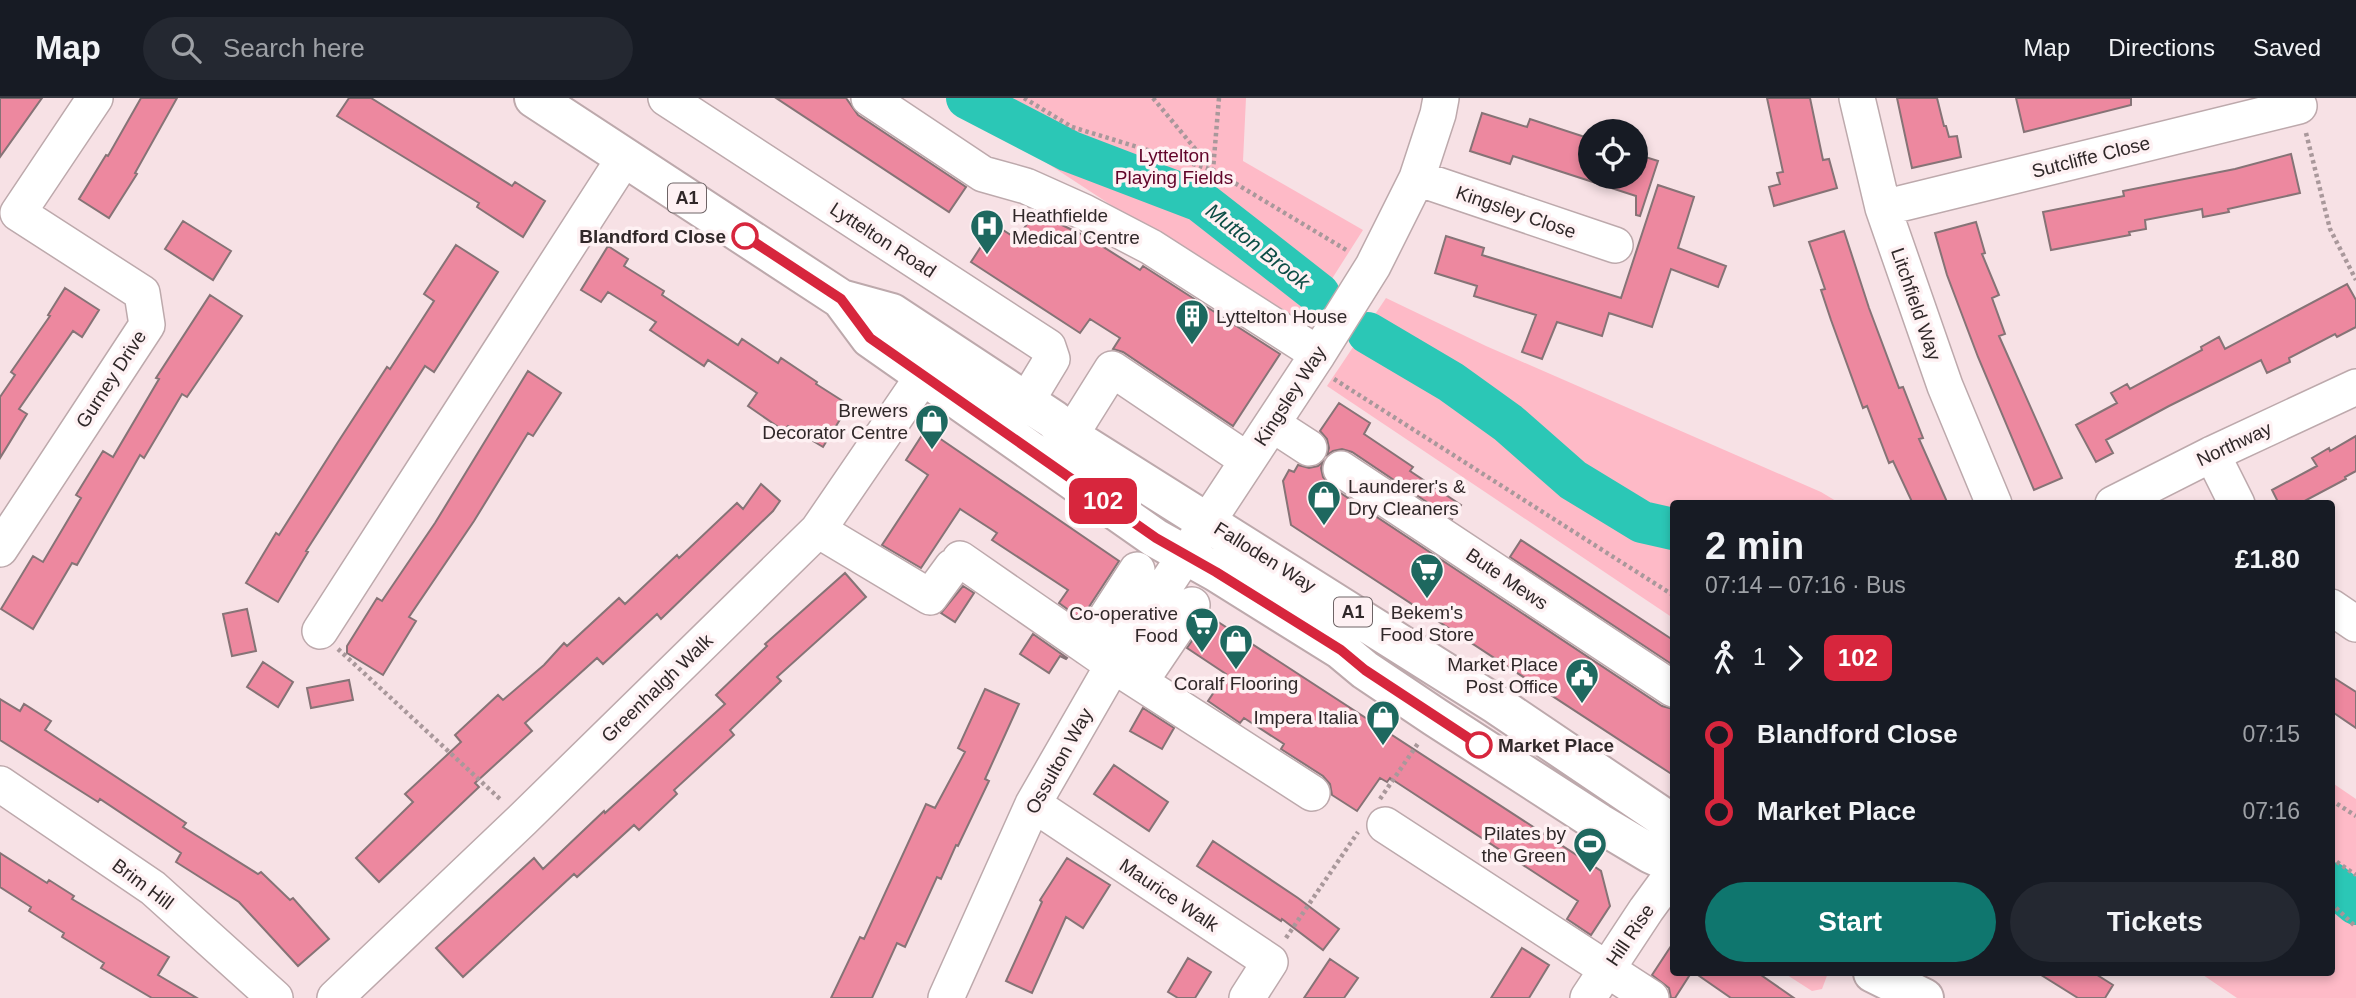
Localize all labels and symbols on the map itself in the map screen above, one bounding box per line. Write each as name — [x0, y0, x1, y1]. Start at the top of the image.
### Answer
street label: Sutcliffe Close — [2030, 132, 2152, 182]
park label: Lyttelton Playing Fields — [1115, 145, 1233, 188]
street label: Kingsley Close — [1453, 182, 1579, 242]
road number: A1 — [668, 184, 706, 212]
street label: Lyttelton Road — [826, 198, 940, 282]
water label: Mutton Brook — [1202, 198, 1315, 294]
place label: Heathfielde Medical Centre — [1012, 205, 1140, 248]
hospital icon: Heathfielde Medical Centre — [968, 207, 1006, 256]
marker: Blandford Close — [732, 223, 758, 249]
place label: Blandford Close — [579, 226, 726, 247]
street label: Litchfield Way — [1887, 245, 1945, 363]
building icon: Lyttelton House — [1173, 297, 1211, 346]
place label: Lyttelton House — [1216, 306, 1347, 327]
street label: Gurney Drive — [72, 326, 150, 432]
street label: Kingsley Way — [1250, 342, 1330, 450]
place label: Brewers Decorator Centre — [762, 400, 908, 443]
shop icon: Brewers Decorator Centre — [913, 402, 951, 451]
street label: Northway — [2193, 417, 2275, 470]
place label: Launderer's & Dry Cleaners — [1348, 476, 1466, 519]
line badge: 102 — [1063, 478, 1143, 524]
shop icon: Launderer's & Dry Cleaners — [1305, 478, 1343, 527]
street label: Falloden Way — [1210, 518, 1320, 597]
street label: Bute Mews — [1462, 544, 1552, 614]
supermarket icon: Bekem's Food Store — [1408, 551, 1446, 600]
road number: A1 — [1334, 598, 1372, 626]
place label: Bekem's Food Store — [1380, 602, 1474, 645]
place label: Co-operative Food — [1069, 603, 1178, 646]
supermarket icon: Co-operative Food — [1183, 605, 1221, 654]
shop icon: Coralf Flooring — [1217, 622, 1255, 671]
street label: Greenhalgh Walk — [597, 629, 717, 746]
place label: Market Place Post Office — [1447, 654, 1558, 697]
public building icon: Market Place Post Office — [1563, 656, 1601, 705]
place label: Coralf Flooring — [1174, 673, 1298, 694]
shop icon: Impera Italia — [1364, 698, 1402, 747]
street label: Ossulton Way — [1021, 704, 1097, 818]
place label: Impera Italia — [1253, 707, 1358, 728]
marker: Market Place — [1466, 732, 1492, 758]
place label: Market Place — [1498, 735, 1614, 756]
place label: Pilates by the Green — [1482, 823, 1566, 866]
sports icon: Pilates by the Green — [1571, 825, 1609, 874]
street label: Brim Hill — [108, 854, 178, 914]
street label: Maurice Walk — [1116, 854, 1223, 936]
street label: Hill Rise — [1602, 900, 1658, 970]

